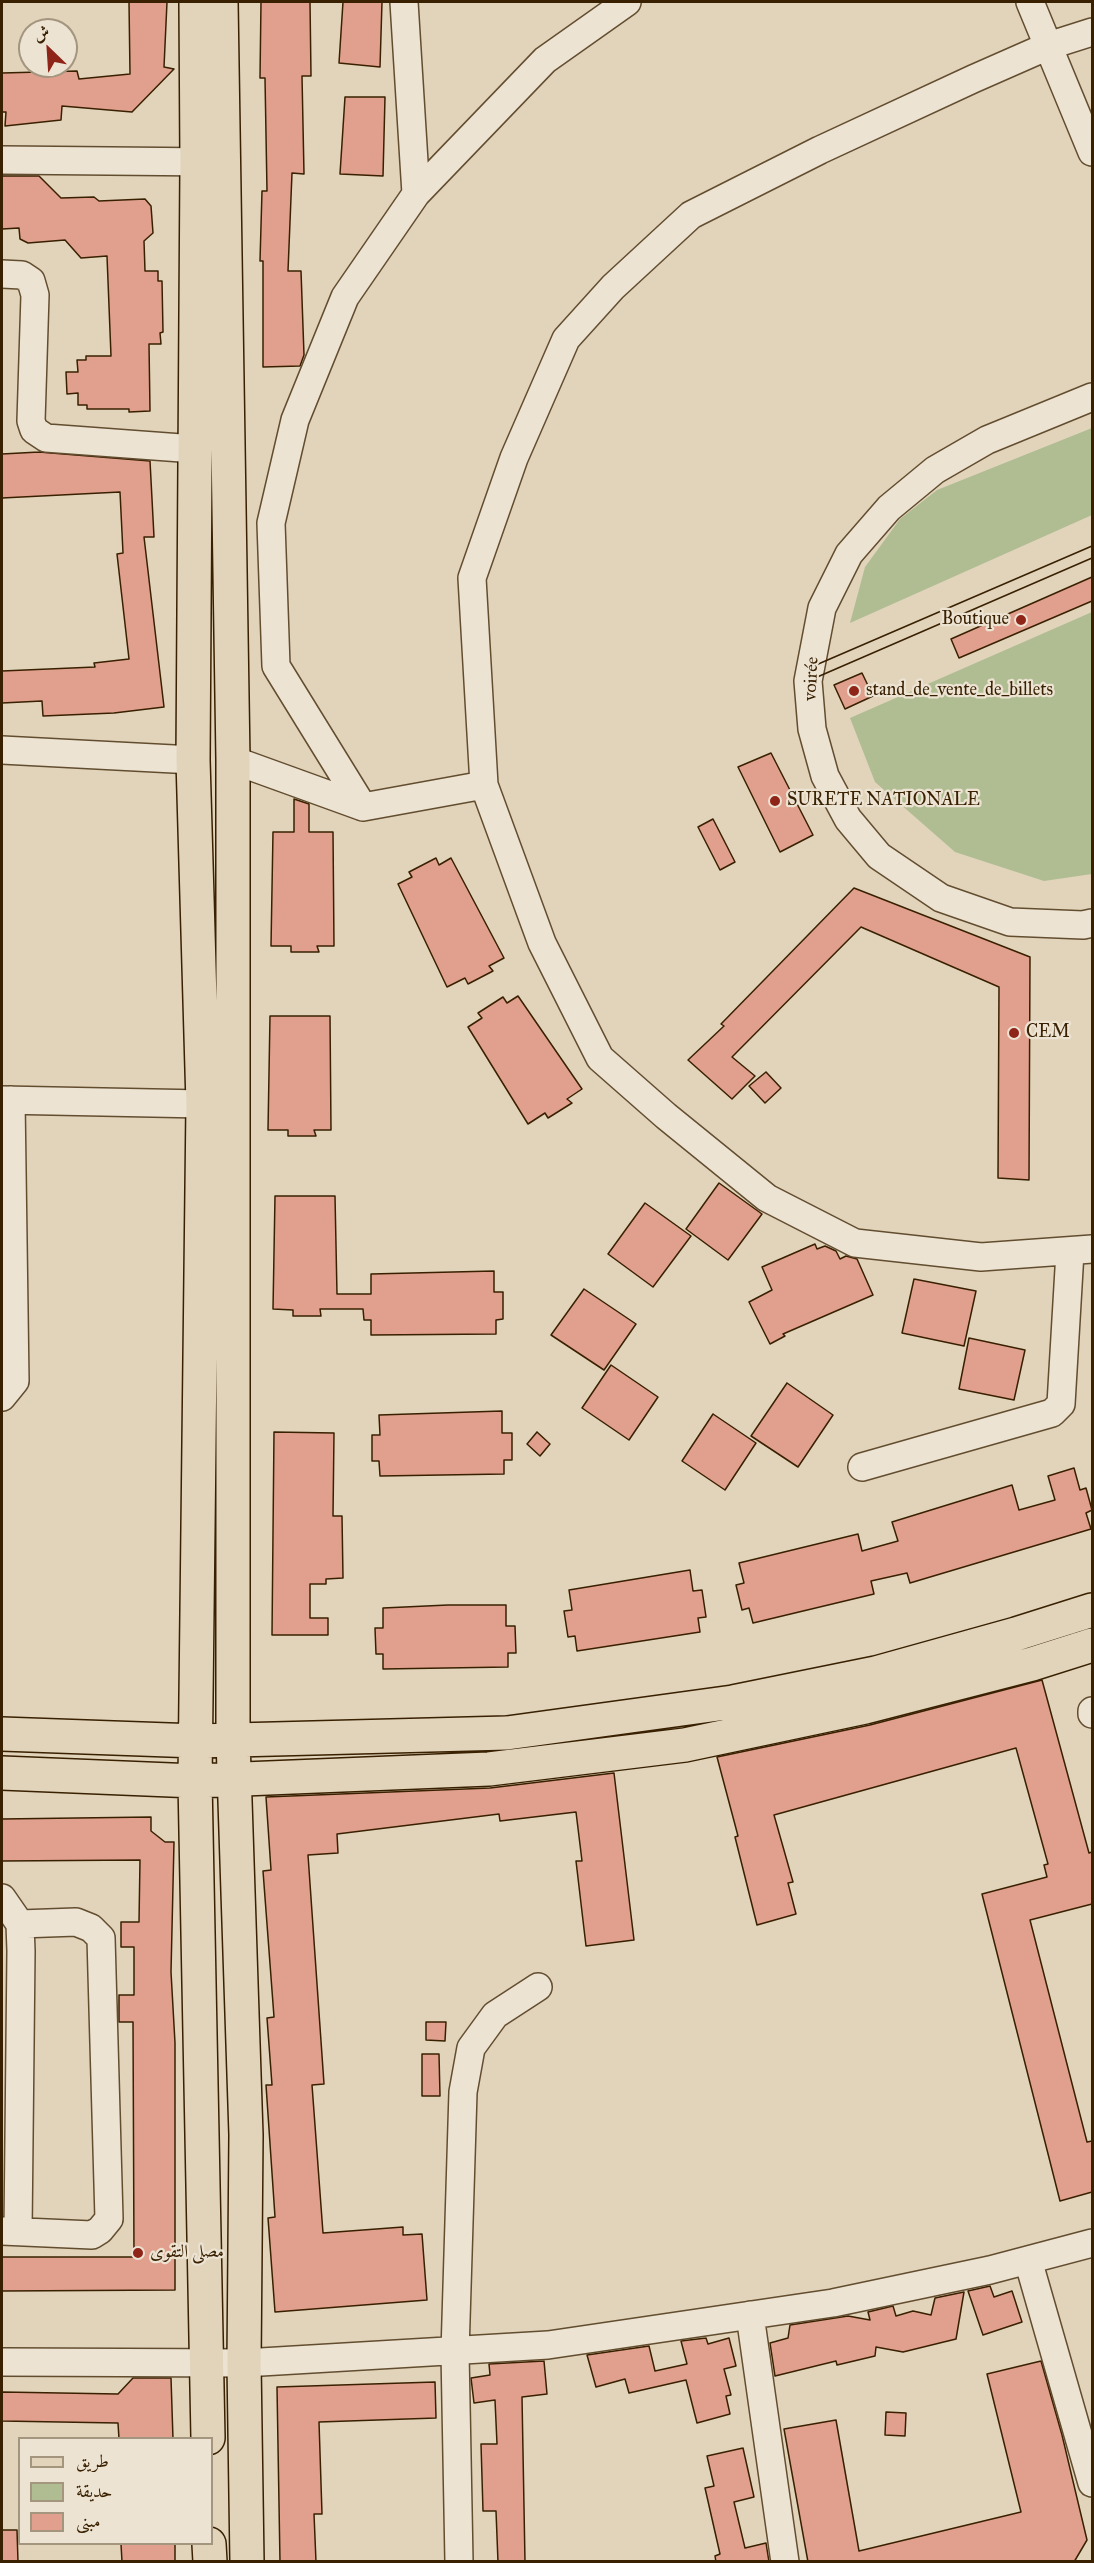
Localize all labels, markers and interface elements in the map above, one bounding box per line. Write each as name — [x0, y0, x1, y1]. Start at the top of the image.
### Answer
north arrow — [18, 18, 78, 78]
text: ش — [30, 21, 52, 45]
place label: Boutique — [941, 609, 1009, 631]
marker: Boutique — [1014, 613, 1028, 627]
street label: voirée — [800, 656, 824, 702]
place label: stand_de_vente_de_billets — [866, 680, 1053, 702]
marker: stand_de_vente_de_billets — [847, 684, 861, 698]
place label: SURETE NATIONALE — [787, 790, 980, 812]
marker: SURETE NATIONALE — [768, 794, 782, 808]
place label: CEM — [1026, 1022, 1070, 1044]
marker: CEM — [1007, 1026, 1021, 1040]
place label: مصلى التقوى — [150, 2242, 224, 2264]
marker: مصلى التقوى — [131, 2246, 145, 2260]
legend — [18, 2437, 213, 2545]
text: طريق — [76, 2450, 109, 2472]
text: حديقة — [76, 2480, 112, 2502]
text: مبنى — [76, 2510, 101, 2532]

